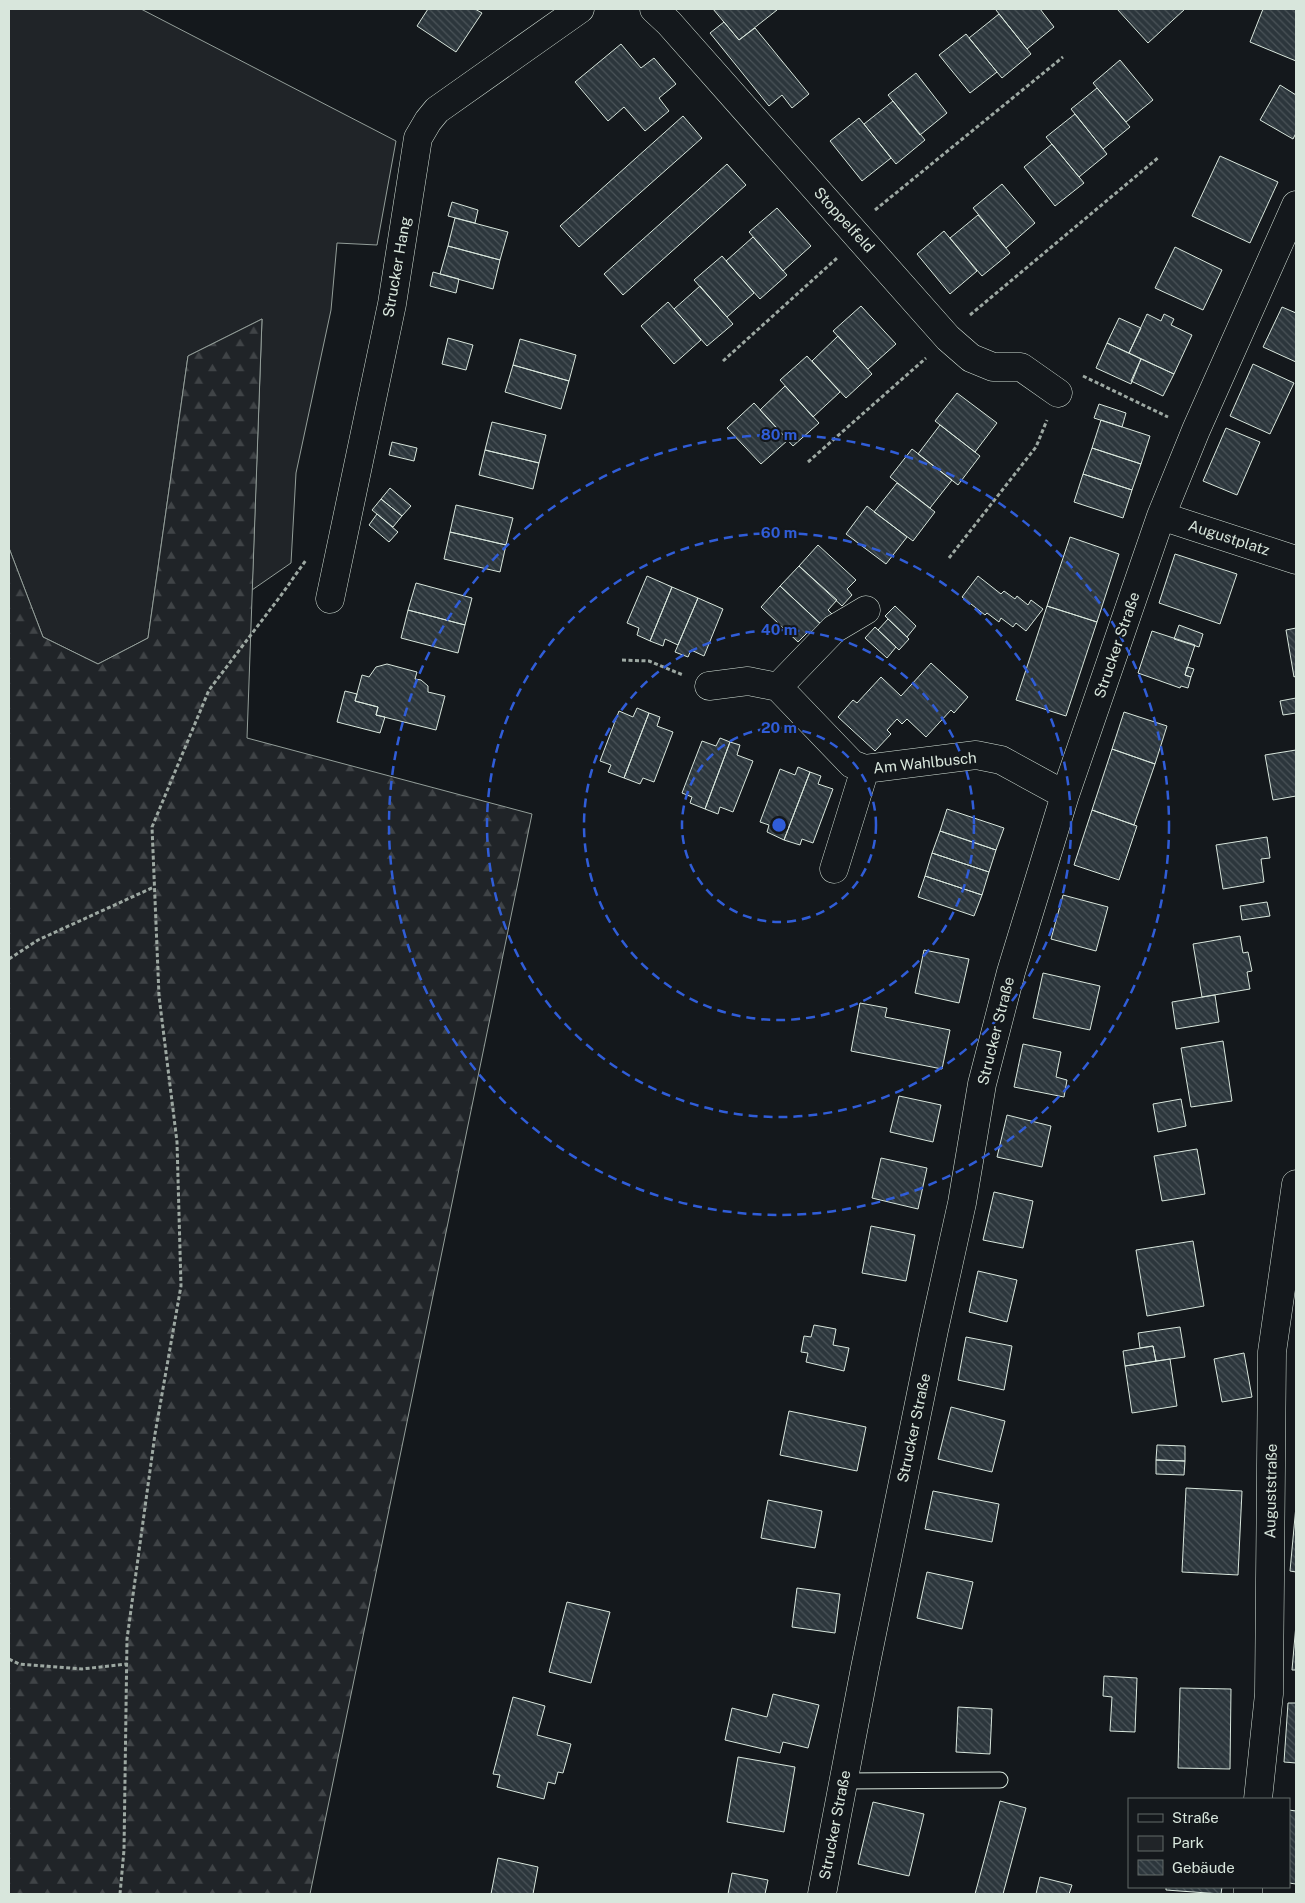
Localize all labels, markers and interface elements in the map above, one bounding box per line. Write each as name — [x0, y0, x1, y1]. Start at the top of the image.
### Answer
street label: Stoppelfeld — [811, 184, 878, 256]
street label: Strucker Hang — [379, 215, 414, 319]
text: 80 m — [761, 426, 797, 443]
street label: Augustplatz — [1186, 516, 1272, 559]
text: 60 m — [761, 524, 797, 541]
street label: Strucker Straße — [1090, 590, 1143, 700]
text: 40 m — [761, 621, 797, 638]
text: 20 m — [761, 719, 797, 736]
street label: Am Wahlbusch — [872, 749, 978, 776]
centre of rings — [770, 816, 788, 834]
street label: Strucker Straße — [974, 975, 1017, 1087]
street label: Strucker Straße — [894, 1372, 933, 1484]
street label: Auguststraße — [1261, 1443, 1280, 1539]
street label: Strucker Straße — [816, 1769, 853, 1881]
legend — [1128, 1798, 1290, 1888]
text: Straße — [1172, 1809, 1219, 1826]
text: Park — [1172, 1834, 1204, 1851]
text: Gebäude — [1172, 1859, 1235, 1876]

